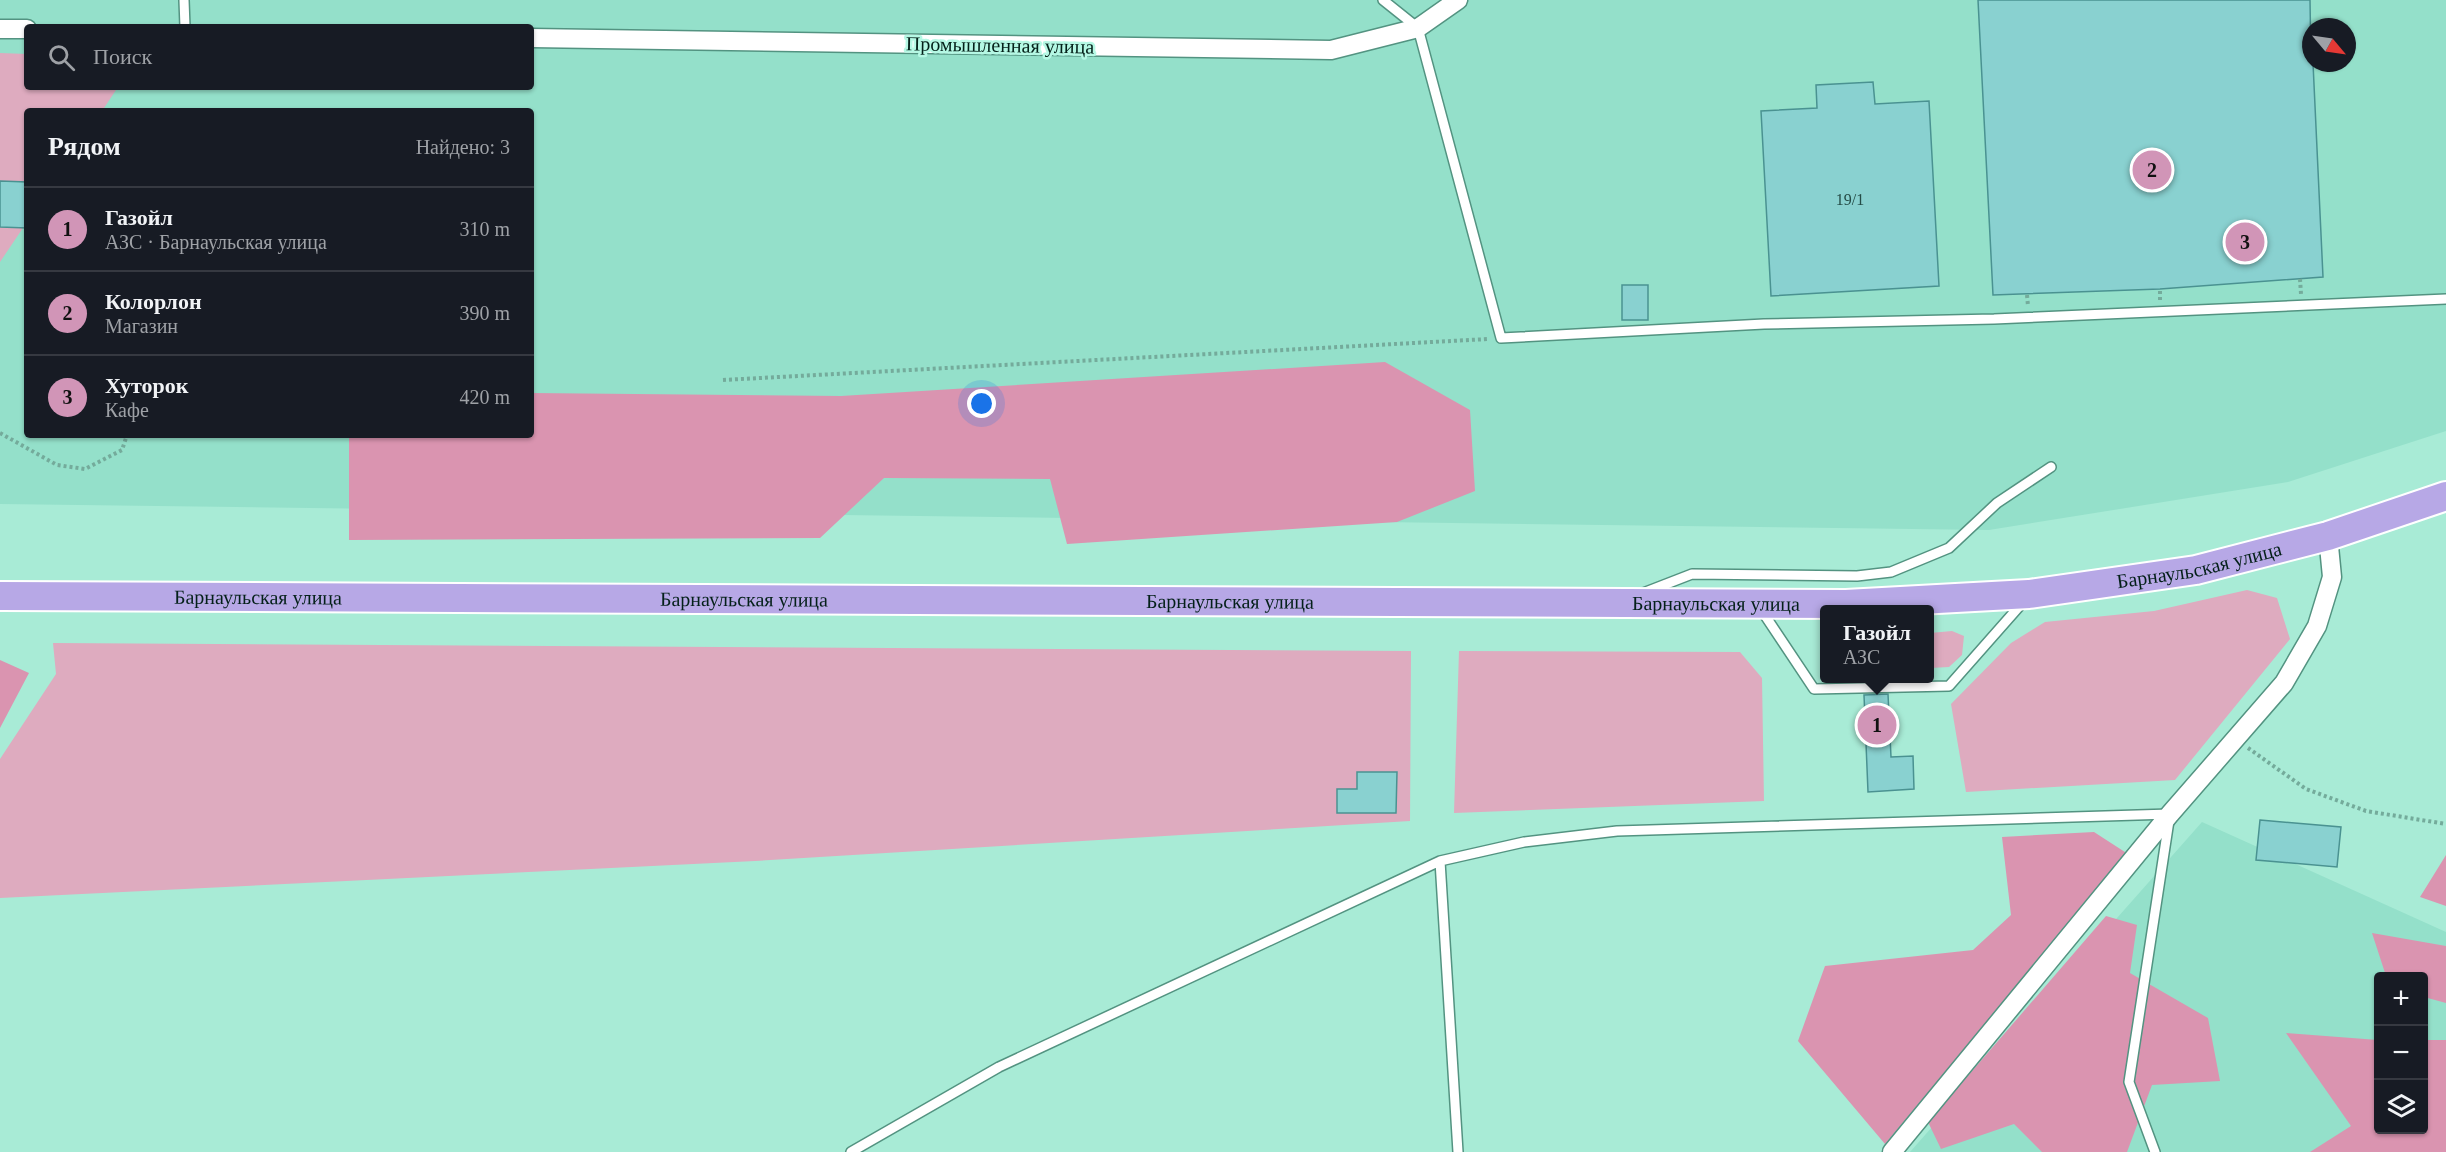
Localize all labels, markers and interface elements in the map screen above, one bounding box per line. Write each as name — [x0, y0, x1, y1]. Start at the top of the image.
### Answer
north arrow — [2302, 18, 2356, 72]
search box — [24, 24, 534, 90]
street label: Промышленная улица — [906, 32, 1094, 59]
icon: search — [45, 41, 78, 74]
text: Поиск — [93, 44, 152, 69]
text: Рядом — [48, 132, 121, 161]
text: Найдено: 3 — [416, 136, 510, 158]
pin: 2 — [2132, 148, 2172, 192]
house number: 19/1 — [1836, 191, 1864, 208]
text: Газойл — [105, 205, 173, 230]
text: 1 — [63, 218, 73, 240]
text: 310 m — [459, 218, 510, 240]
pin: 3 — [2226, 220, 2264, 264]
text: АЗС · Барнаульская улица — [105, 231, 327, 253]
text: Колорлон — [105, 289, 202, 314]
text: 2 — [63, 302, 73, 324]
text: 390 m — [459, 302, 510, 324]
text: Магазин — [105, 315, 178, 337]
text: Хуторок — [105, 373, 188, 398]
text: 3 — [63, 386, 73, 408]
text: 420 m — [459, 386, 510, 408]
your location — [967, 389, 996, 418]
text: Кафе — [105, 399, 149, 421]
street label: Барнаульская улица — [2115, 537, 2284, 592]
street label: Барнаульская улица — [174, 586, 342, 609]
street label: Барнаульская улица — [660, 588, 828, 612]
street label: Барнаульская улица — [1146, 590, 1314, 614]
street label: Барнаульская улица — [1632, 592, 1800, 616]
popup — [1820, 605, 1934, 683]
text: Газойл — [1843, 620, 1911, 645]
text: АЗС — [1843, 646, 1880, 668]
pin: 1 — [1858, 702, 1896, 748]
map controls — [2374, 972, 2428, 1134]
button: + — [2374, 972, 2428, 1026]
button: − — [2374, 1026, 2428, 1080]
button: layers — [2374, 1080, 2428, 1134]

